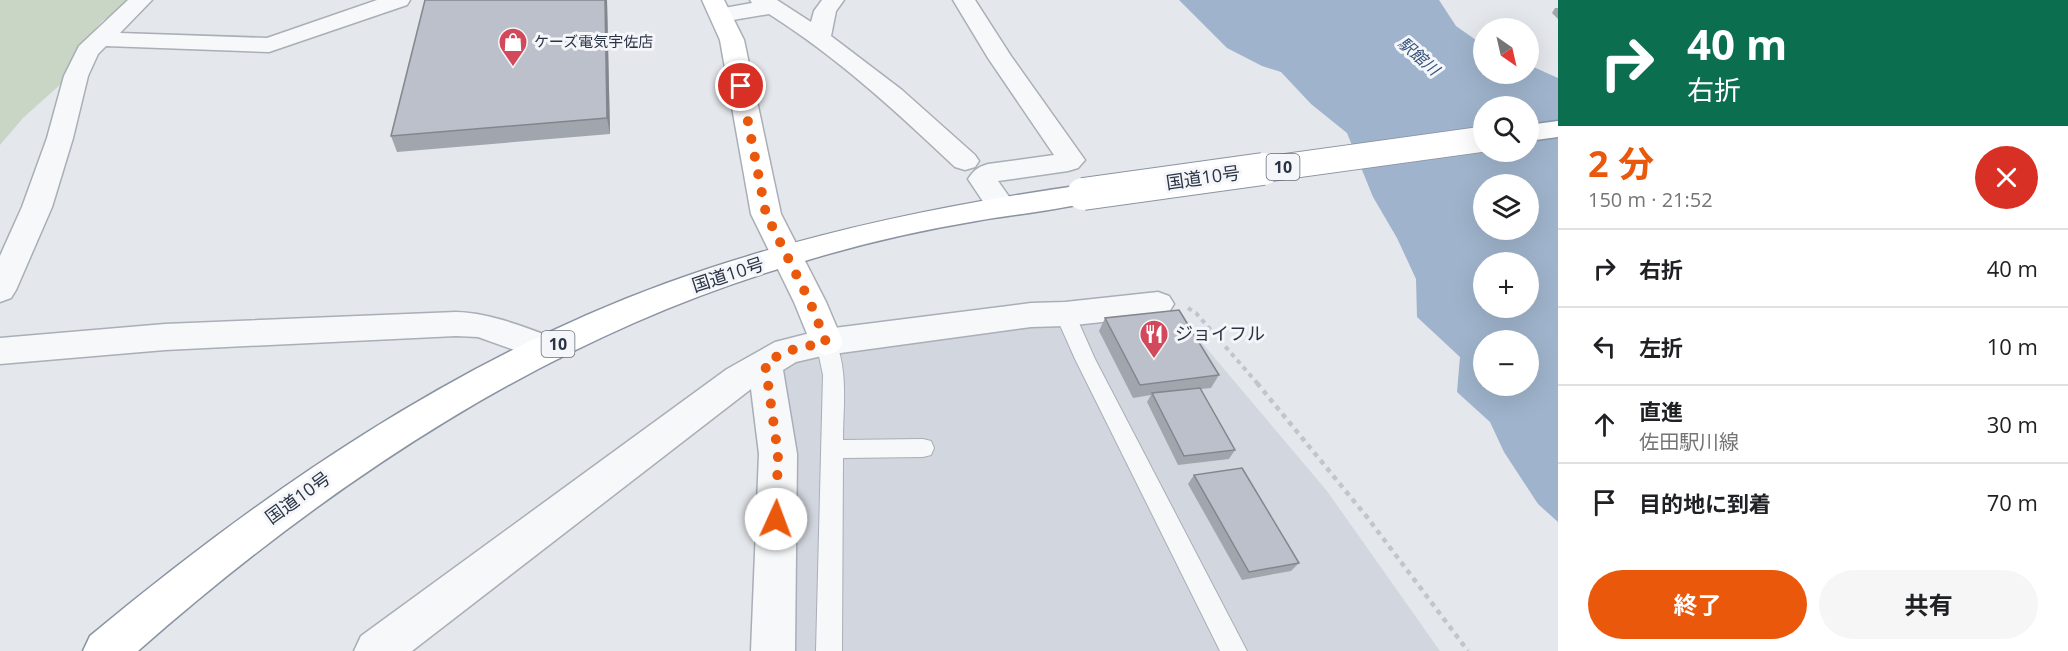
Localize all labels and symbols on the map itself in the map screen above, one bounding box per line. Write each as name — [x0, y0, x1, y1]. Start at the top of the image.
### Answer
north arrow — [1473, 18, 1539, 84]
shop icon: ケーズ電気宇佐店 — [497, 26, 529, 68]
place label: ケーズ電気宇佐店 — [534, 31, 653, 51]
water label: 駅館川 — [1394, 32, 1446, 81]
pin — [715, 60, 766, 111]
road number: 10 — [1266, 154, 1300, 180]
street label: 国道10号 — [1164, 160, 1241, 194]
street label: 国道10号 — [689, 251, 767, 297]
restaurant icon: ジョイフル — [1138, 318, 1170, 360]
place label: ジョイフル — [1175, 321, 1265, 345]
road number: 10 — [542, 331, 574, 357]
street label: 国道10号 — [260, 466, 335, 529]
position arrow — [744, 487, 808, 551]

